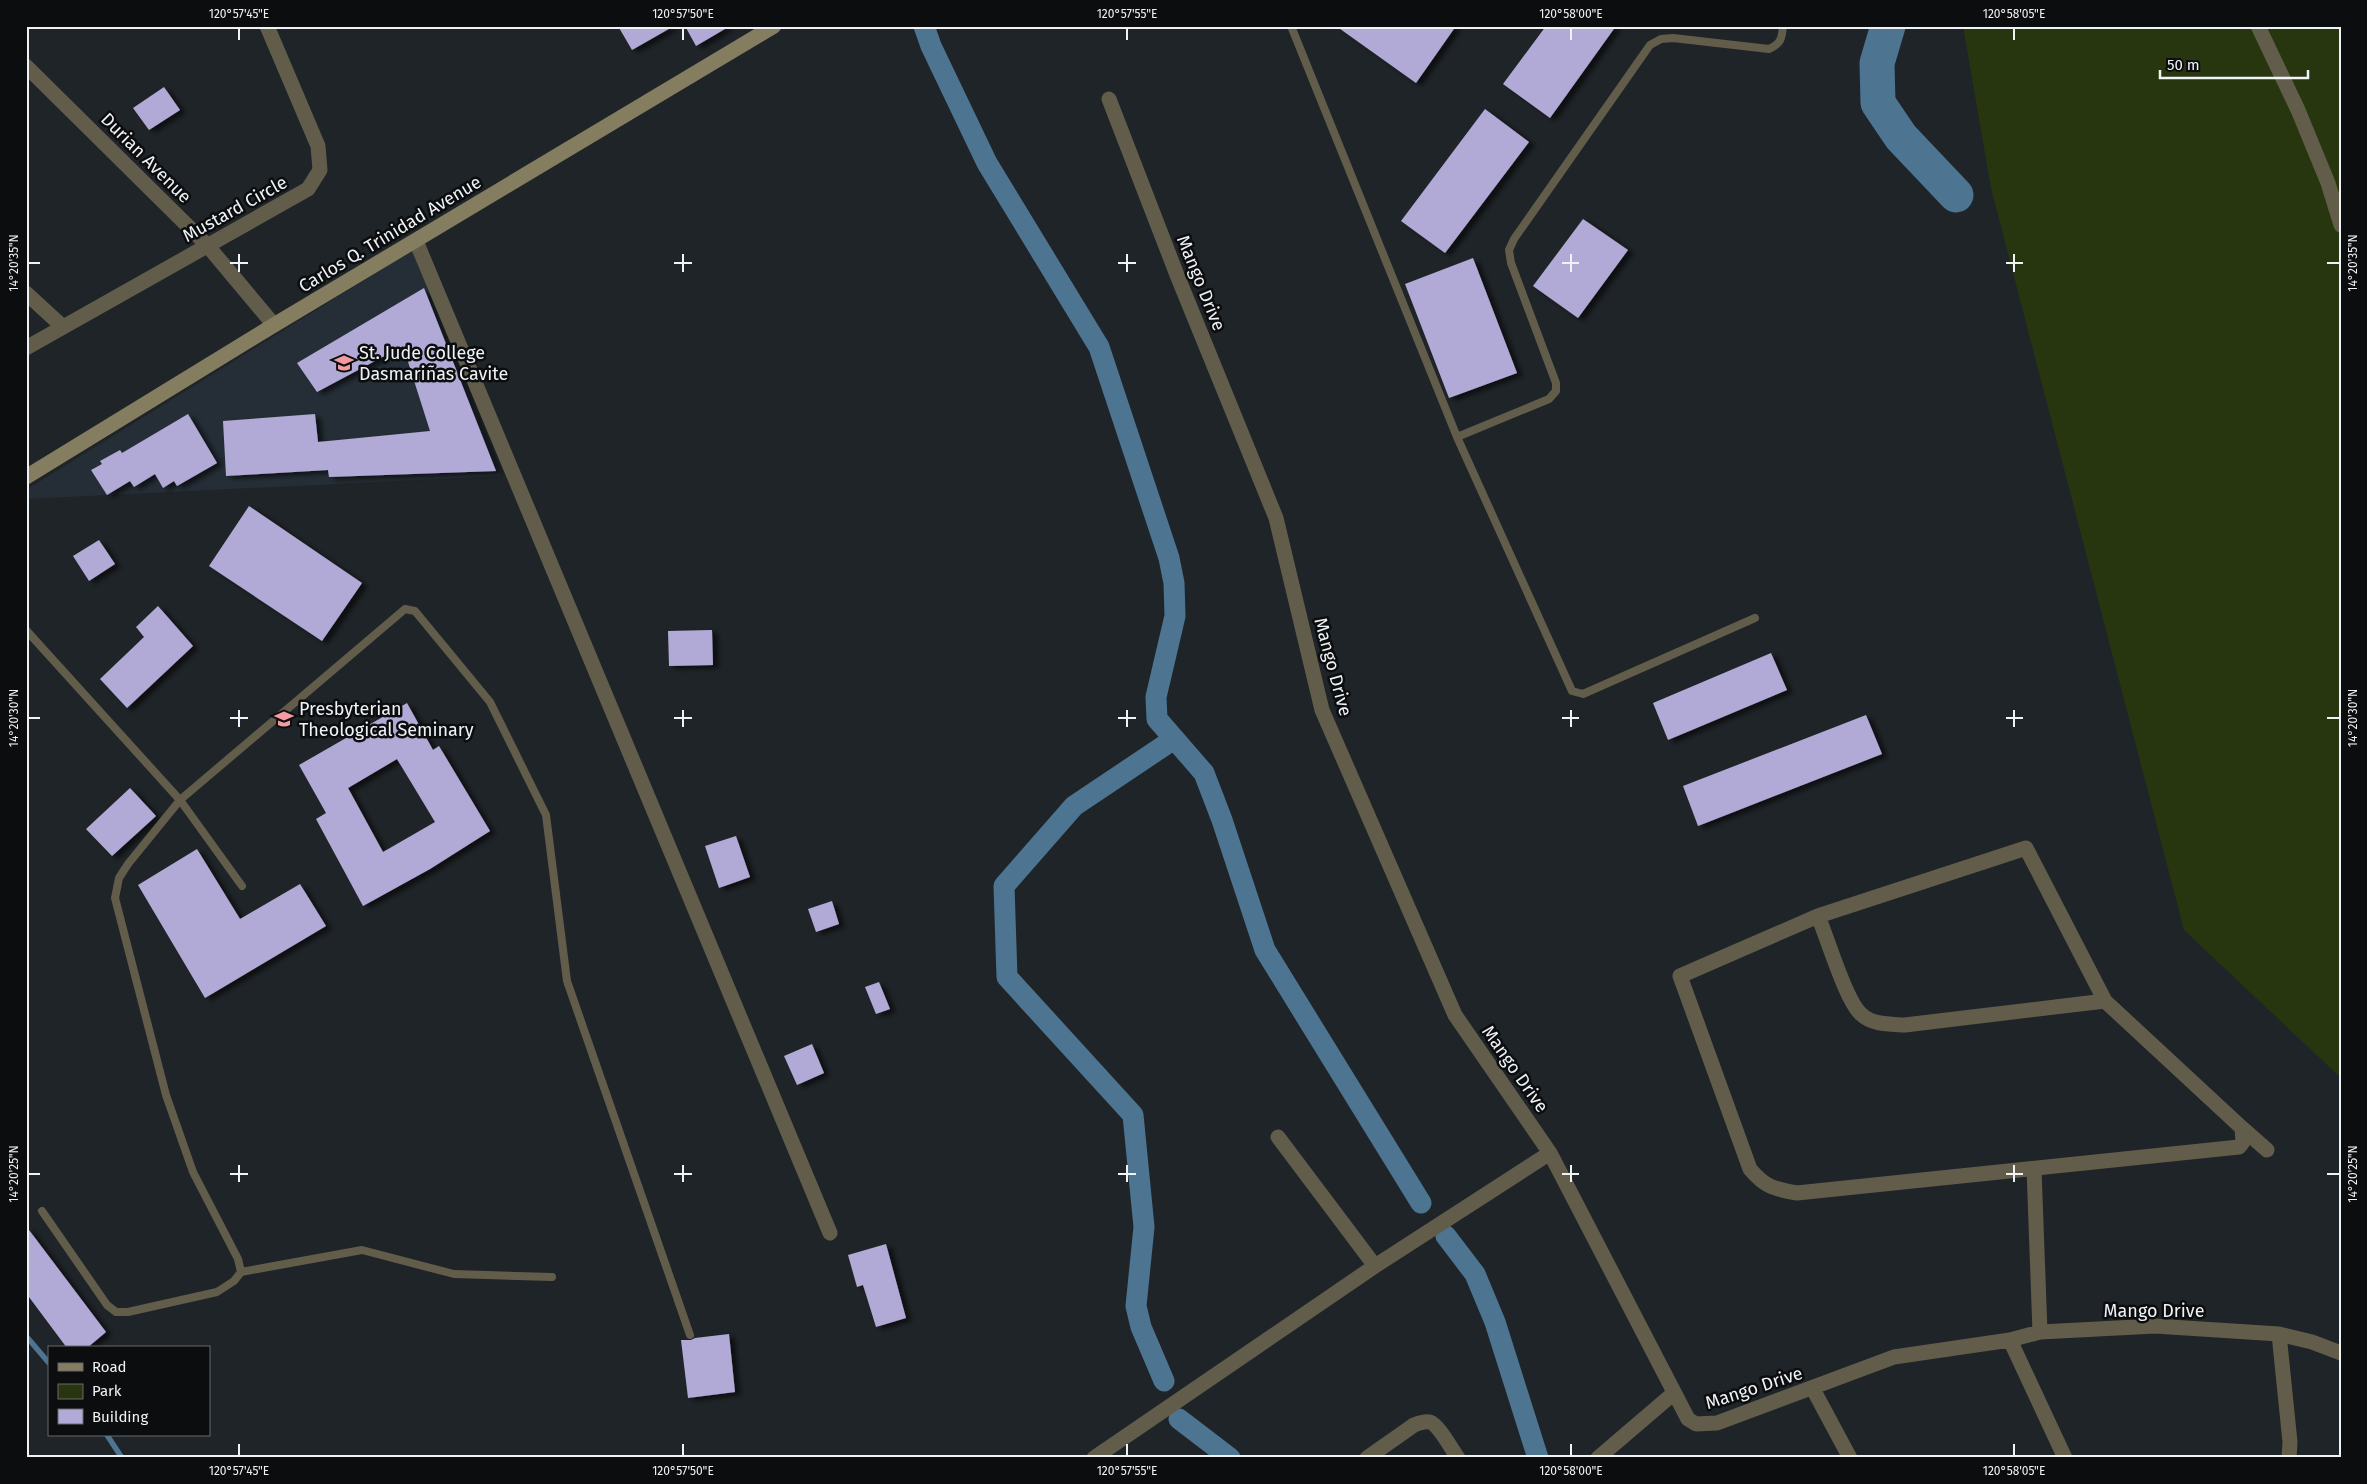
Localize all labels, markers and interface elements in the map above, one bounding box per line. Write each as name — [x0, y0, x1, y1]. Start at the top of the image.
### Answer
text: 120°57'45"E — [209, 7, 269, 21]
text: 120°57'50"E — [652, 7, 714, 21]
text: 120°57'55"E — [1097, 7, 1157, 21]
text: 120°58'00"E — [1539, 7, 1603, 21]
text: 120°58'05"E — [1983, 7, 2045, 21]
scale bar — [2160, 48, 2307, 80]
text: 50 m — [2167, 56, 2200, 74]
street label: Durian Avenue — [96, 108, 196, 208]
street label: Mustard Circle — [179, 171, 291, 247]
street label: Carlos Q. Trinidad Avenue — [295, 171, 485, 297]
street label: Mango Drive — [1172, 232, 1230, 334]
text: 14°20'35"N — [7, 234, 21, 292]
text: 14°20'35"N — [2346, 234, 2360, 292]
place label: St. Jude College Dasmariñas Cavite — [359, 342, 508, 385]
school or university icon: St. Jude College Dasmariñas Cavite — [333, 352, 355, 374]
street label: Mango Drive — [1309, 615, 1357, 719]
text: 14°20'30"N — [7, 689, 21, 747]
text: 14°20'30"N — [2346, 689, 2360, 747]
place label: Presbyterian Theological Seminary — [299, 698, 474, 741]
school or university icon: Presbyterian Theological Seminary — [273, 708, 295, 730]
street label: Mango Drive — [1477, 1021, 1553, 1117]
text: 14°20'25"N — [7, 1145, 21, 1203]
text: 14°20'25"N — [2346, 1145, 2360, 1203]
street label: Mango Drive — [2104, 1300, 2204, 1322]
legend — [48, 1346, 210, 1436]
text: Road — [92, 1358, 127, 1376]
street label: Mango Drive — [1703, 1362, 1805, 1414]
text: Park — [92, 1382, 122, 1400]
text: Building — [92, 1408, 148, 1426]
text: 120°57'45"E — [209, 1464, 269, 1478]
text: 120°57'50"E — [652, 1464, 714, 1478]
text: 120°57'55"E — [1097, 1464, 1157, 1478]
text: 120°58'00"E — [1539, 1464, 1603, 1478]
text: 120°58'05"E — [1983, 1464, 2045, 1478]

